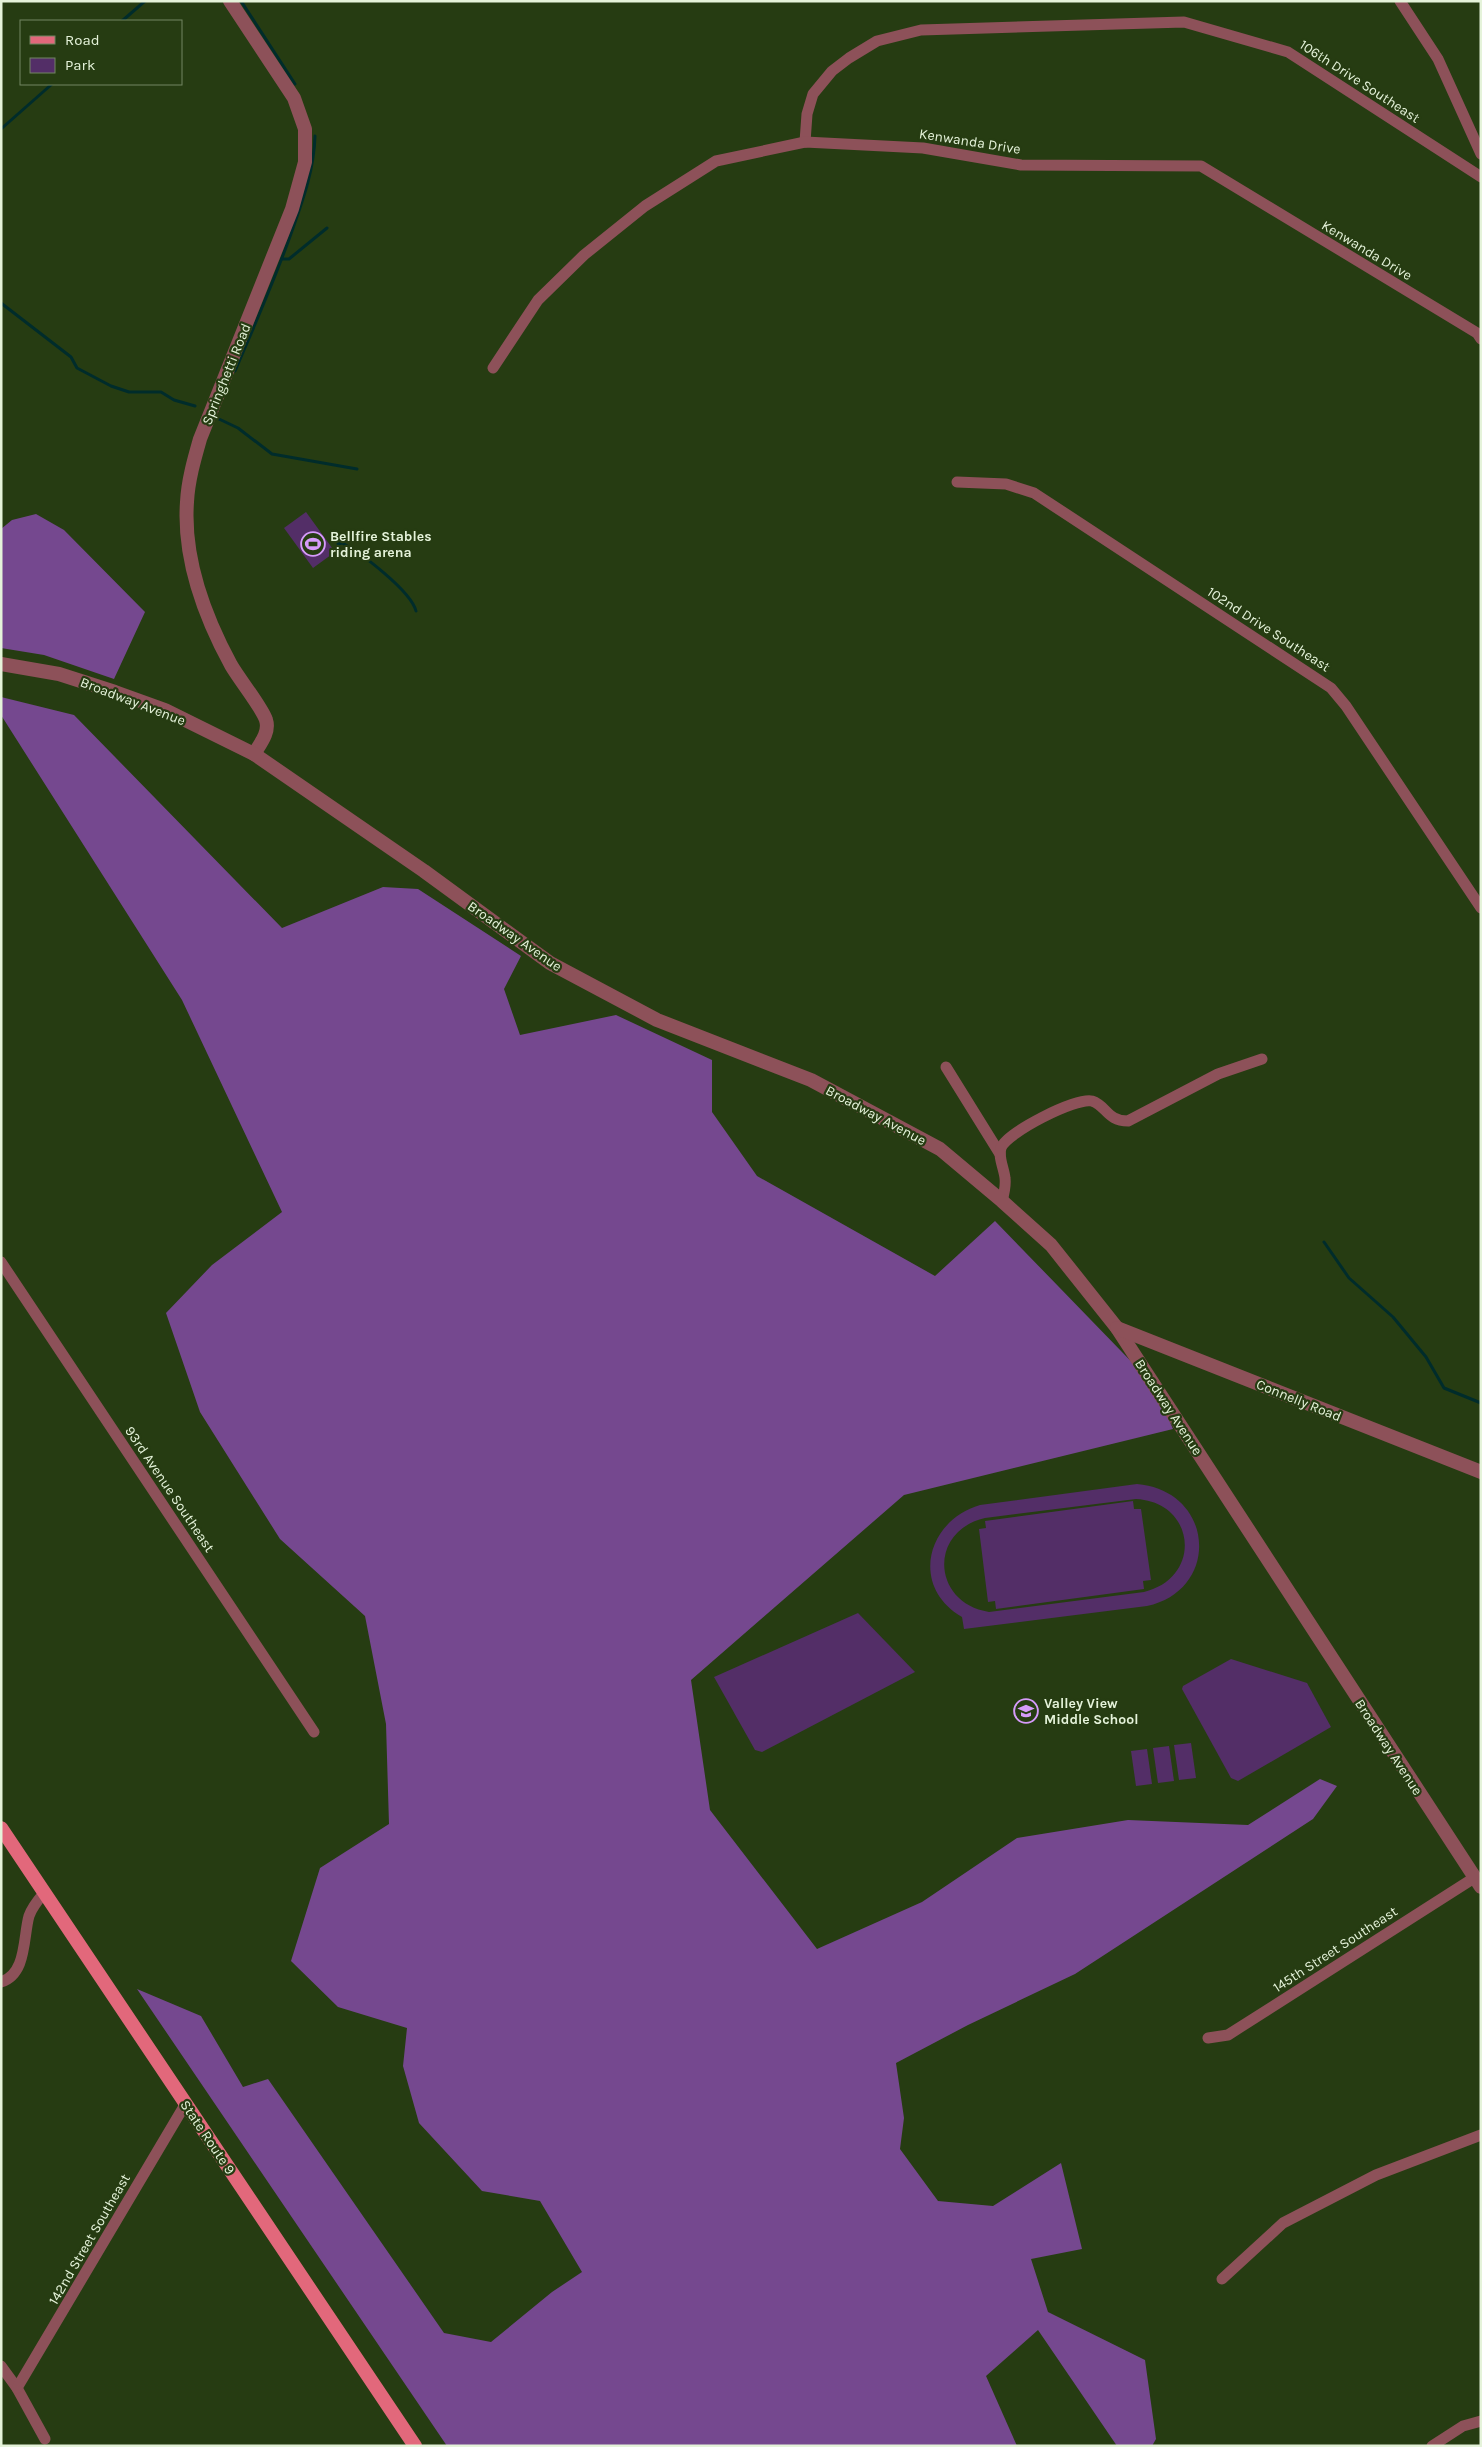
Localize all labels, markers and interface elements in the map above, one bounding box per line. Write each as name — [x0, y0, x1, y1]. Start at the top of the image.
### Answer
legend — [20, 20, 182, 85]
text: Road — [65, 31, 100, 49]
street label: 106th Drive Southeast — [1296, 36, 1423, 127]
text: Park — [65, 56, 95, 74]
street label: Kenwanda Drive — [918, 125, 1022, 158]
street label: Kenwanda Drive — [1318, 217, 1415, 284]
street label: Springhetti Road — [198, 321, 255, 427]
place label: Bellfire Stables riding arena — [330, 528, 432, 561]
sports icon: Bellfire Stables riding arena — [300, 531, 326, 557]
street label: 102nd Drive Southeast — [1204, 583, 1333, 675]
street label: Broadway Avenue — [78, 674, 188, 729]
street label: Broadway Avenue — [464, 898, 565, 975]
street label: Broadway Avenue — [823, 1082, 929, 1149]
street label: Broadway Avenue — [1131, 1356, 1206, 1459]
street label: Connelly Road — [1254, 1376, 1344, 1425]
street label: 93rd Avenue Southeast — [121, 1423, 218, 1556]
place label: Valley View Middle School — [1044, 1695, 1138, 1728]
street label: Broadway Avenue — [1351, 1696, 1426, 1799]
school or university icon: Valley View Middle School — [1013, 1698, 1039, 1724]
street label: 145th Street Southeast — [1270, 1903, 1401, 1996]
street label: State Route 9 — [177, 2097, 239, 2178]
street label: 142nd Street Southeast — [45, 2171, 134, 2308]

